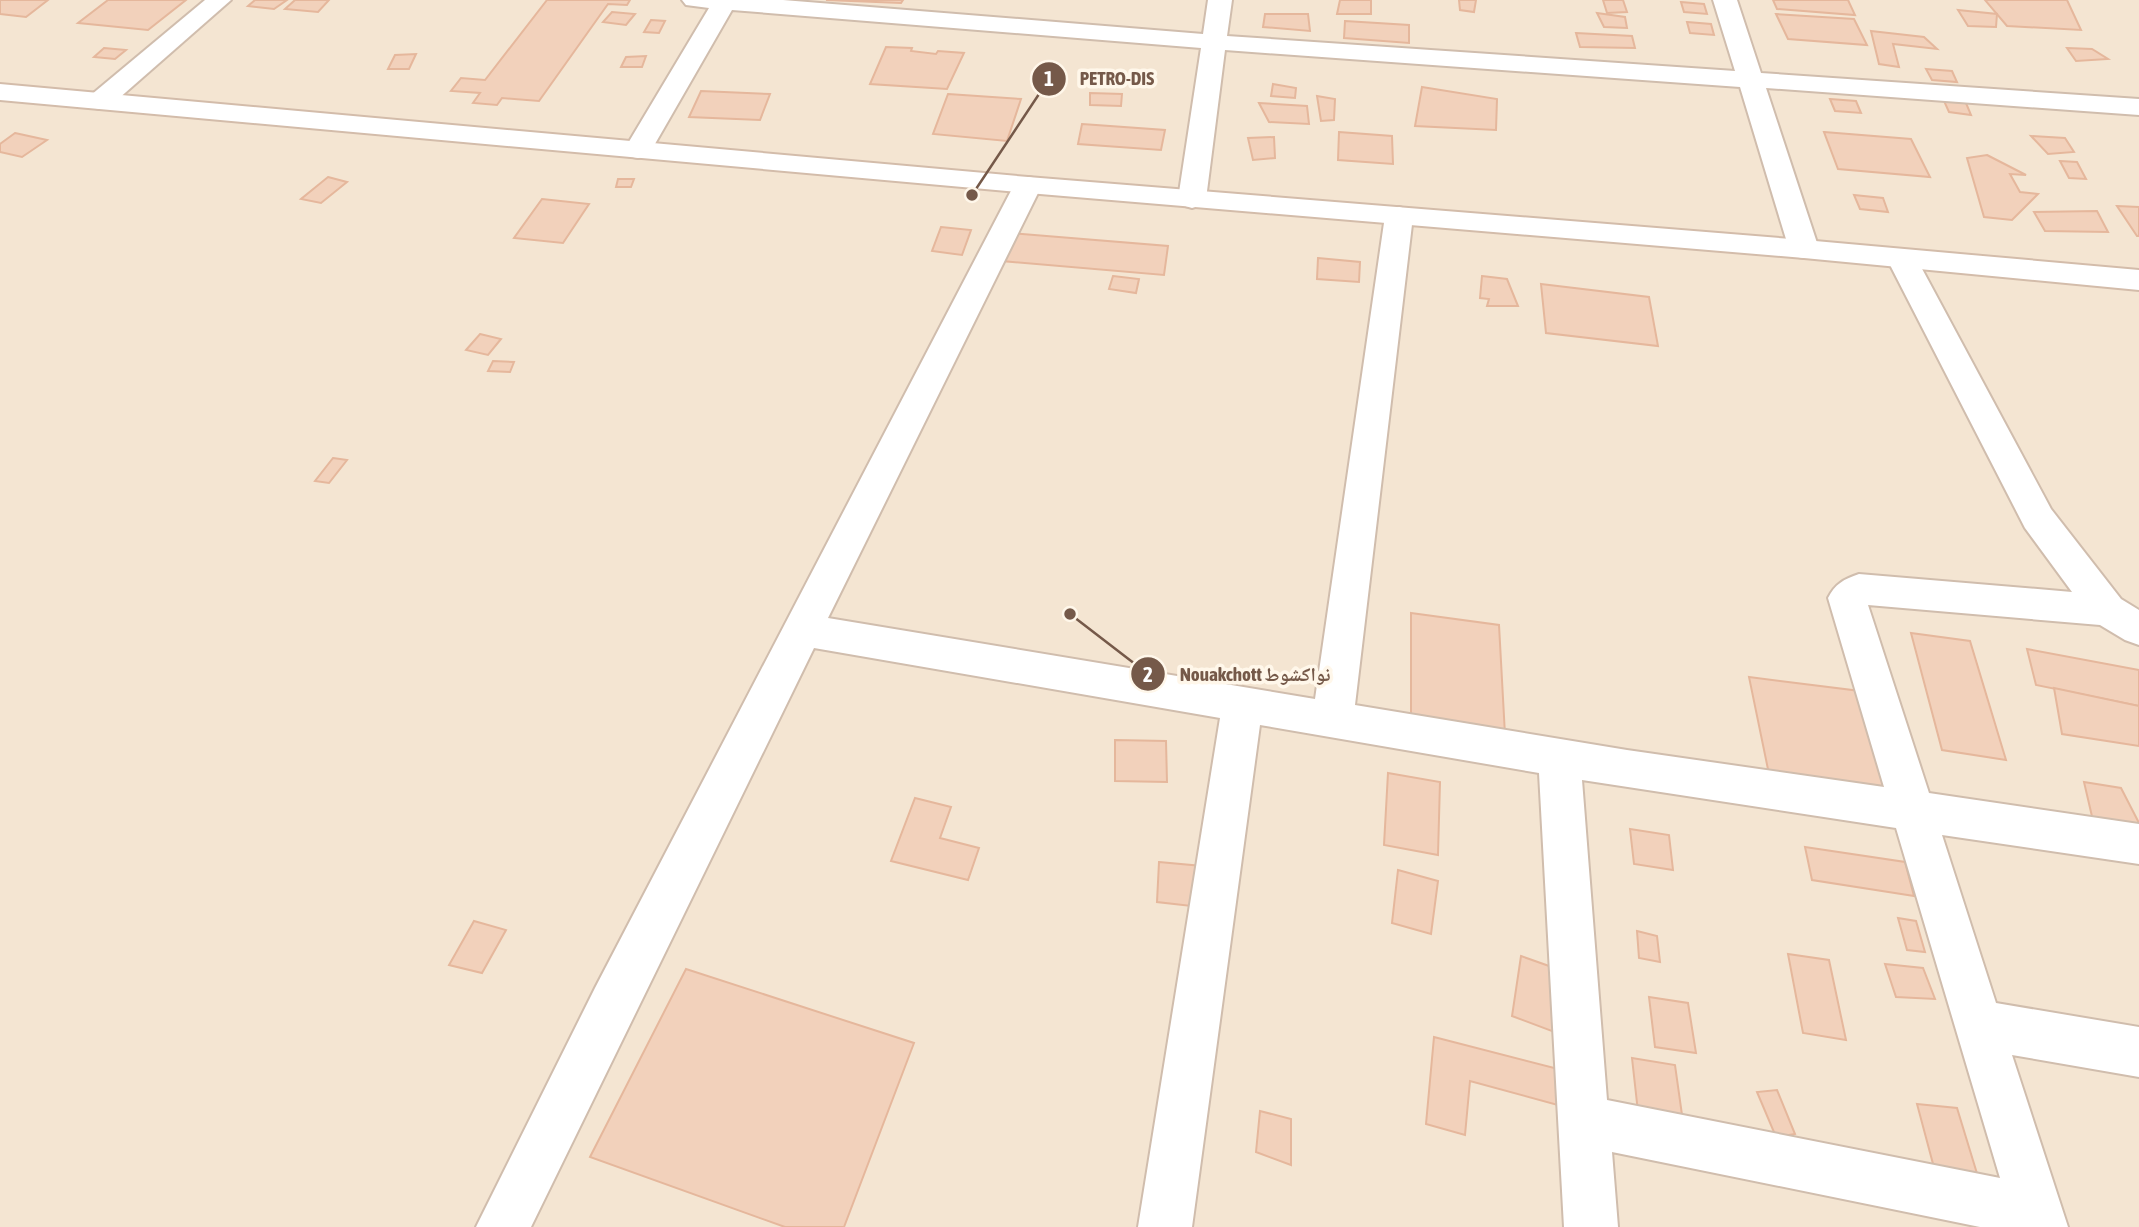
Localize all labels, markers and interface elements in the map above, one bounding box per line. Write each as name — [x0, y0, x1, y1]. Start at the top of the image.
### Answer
callout: PETRO-DIS — [1031, 59, 1169, 99]
text: 1 — [1044, 66, 1054, 90]
text: PETRO-DIS — [1080, 67, 1154, 89]
callout: Nouakchott نواكشوط — [1130, 654, 1344, 694]
text: 2 — [1143, 662, 1153, 686]
text: Nouakchott نواكشوط — [1180, 663, 1330, 685]

